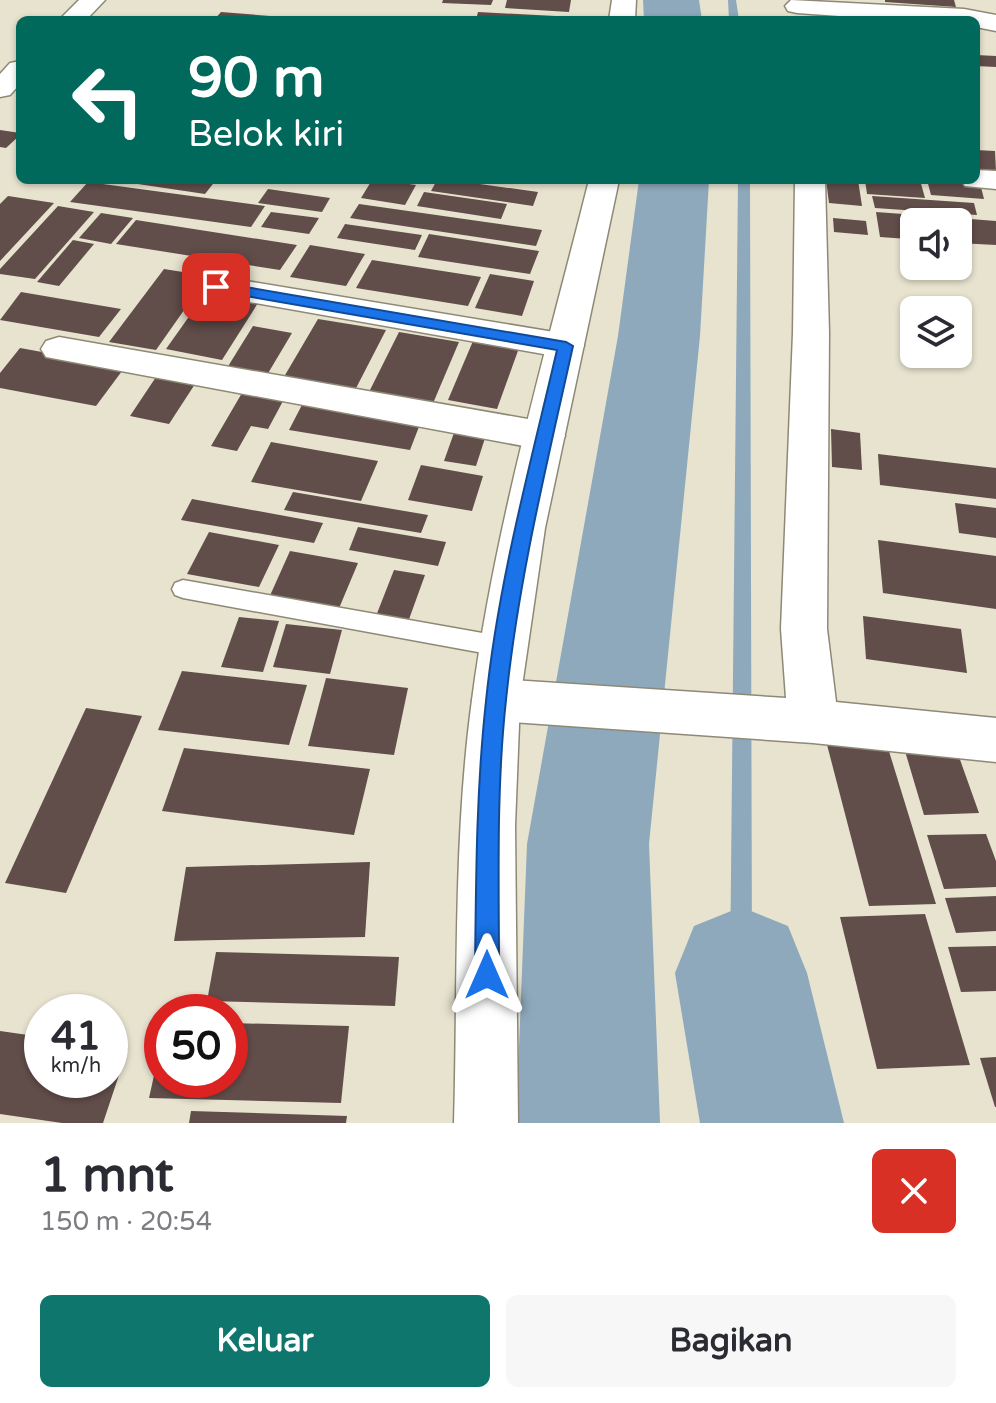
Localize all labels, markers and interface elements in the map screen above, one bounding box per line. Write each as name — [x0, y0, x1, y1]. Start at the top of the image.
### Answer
text: 90 m — [188, 45, 324, 112]
icon: left — [56, 48, 160, 152]
text: Belok kiri — [188, 113, 344, 156]
map controls — [900, 208, 972, 368]
button: sound — [900, 208, 972, 280]
pin — [182, 253, 250, 321]
icon: arrive — [194, 265, 238, 309]
button: layers — [900, 296, 972, 368]
position arrow — [445, 933, 529, 1017]
speed limit sign: 50 — [144, 994, 248, 1098]
text: 41 — [51, 1012, 101, 1060]
text: km/h — [51, 1054, 101, 1078]
text: 1 mnt — [40, 1147, 174, 1205]
button: close — [872, 1149, 956, 1233]
text: 150 m · 20:54 — [40, 1206, 212, 1237]
button: Keluar — [40, 1295, 490, 1387]
button: Bagikan — [506, 1295, 956, 1387]

